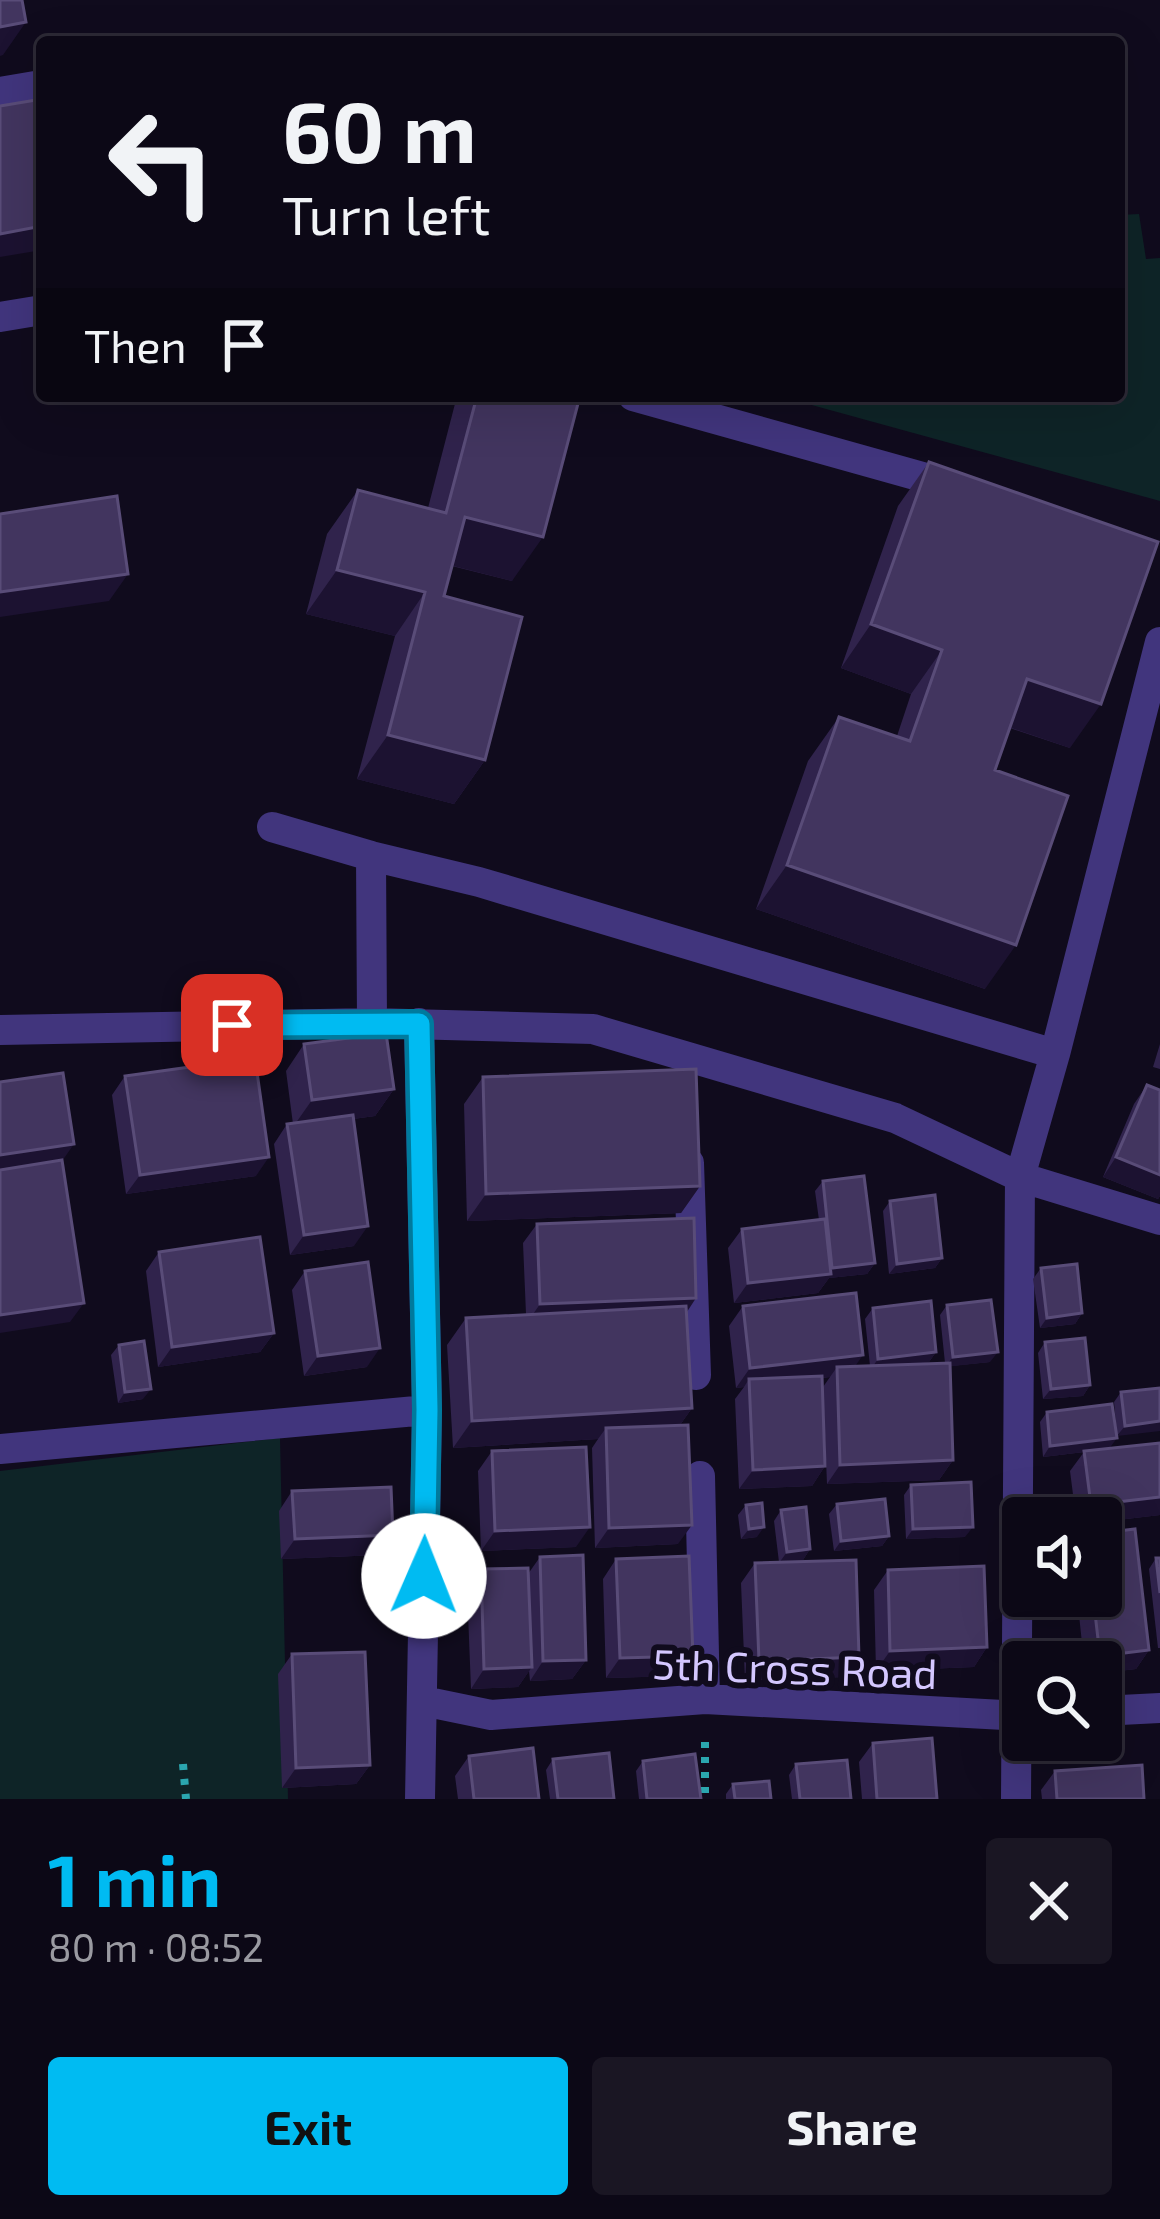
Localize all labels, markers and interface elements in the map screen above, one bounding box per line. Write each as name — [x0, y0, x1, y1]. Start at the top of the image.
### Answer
text: 60 m — [282, 79, 477, 180]
icon: left — [84, 84, 240, 240]
text: Turn left — [282, 181, 491, 246]
icon: arrive — [211, 312, 277, 378]
text: Then — [84, 318, 187, 372]
pin — [181, 974, 283, 1076]
icon: arrive — [199, 992, 265, 1058]
map controls — [1002, 1497, 1122, 1761]
button: sound — [1002, 1497, 1122, 1617]
position arrow — [361, 1513, 487, 1639]
street label: 5th Cross Road — [652, 1637, 938, 1697]
button: search — [1002, 1641, 1122, 1761]
text: 1 min — [48, 1835, 221, 1921]
button: close — [986, 1838, 1112, 1964]
text: 80 m · 08:52 — [48, 1923, 264, 1970]
button: Exit — [48, 2057, 568, 2195]
button: Share — [592, 2057, 1112, 2195]

